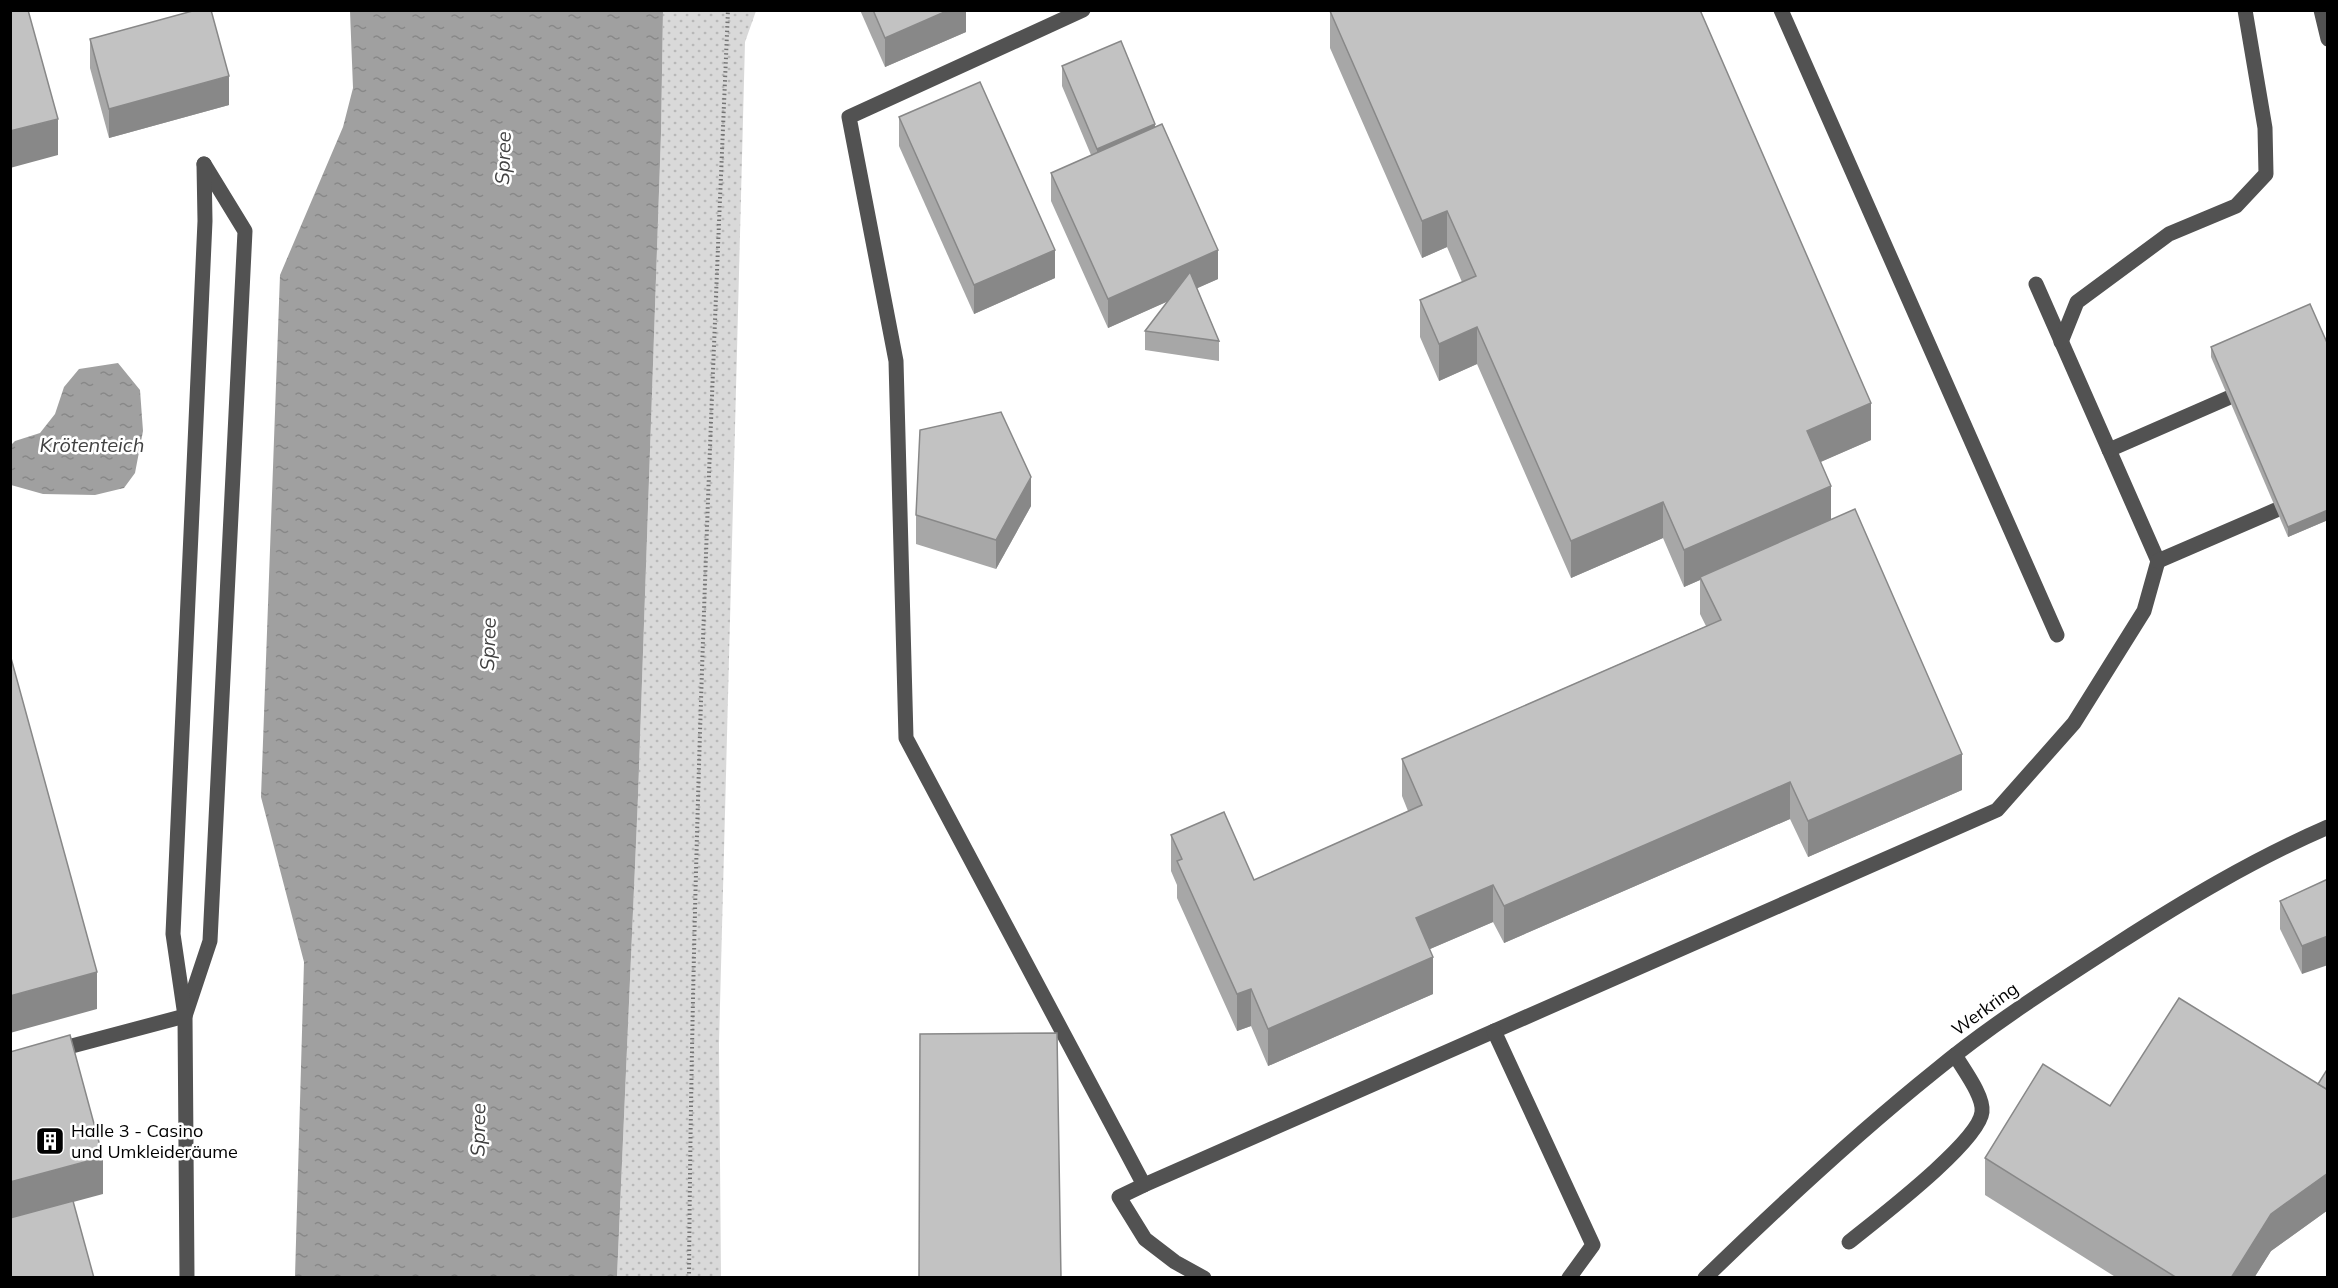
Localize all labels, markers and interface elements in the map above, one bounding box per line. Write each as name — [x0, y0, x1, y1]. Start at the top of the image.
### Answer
water label: Spree — [489, 131, 516, 185]
water label: Krötenteich — [40, 432, 144, 457]
water label: Spree — [474, 617, 501, 671]
street label: Werkring — [1947, 977, 2023, 1040]
water label: Spree — [465, 1103, 490, 1157]
place label: Halle 3 - Casino und Umkleideräume — [71, 1119, 238, 1163]
building icon: Halle 3 - Casino und Umkleideräume — [34, 1125, 66, 1157]

